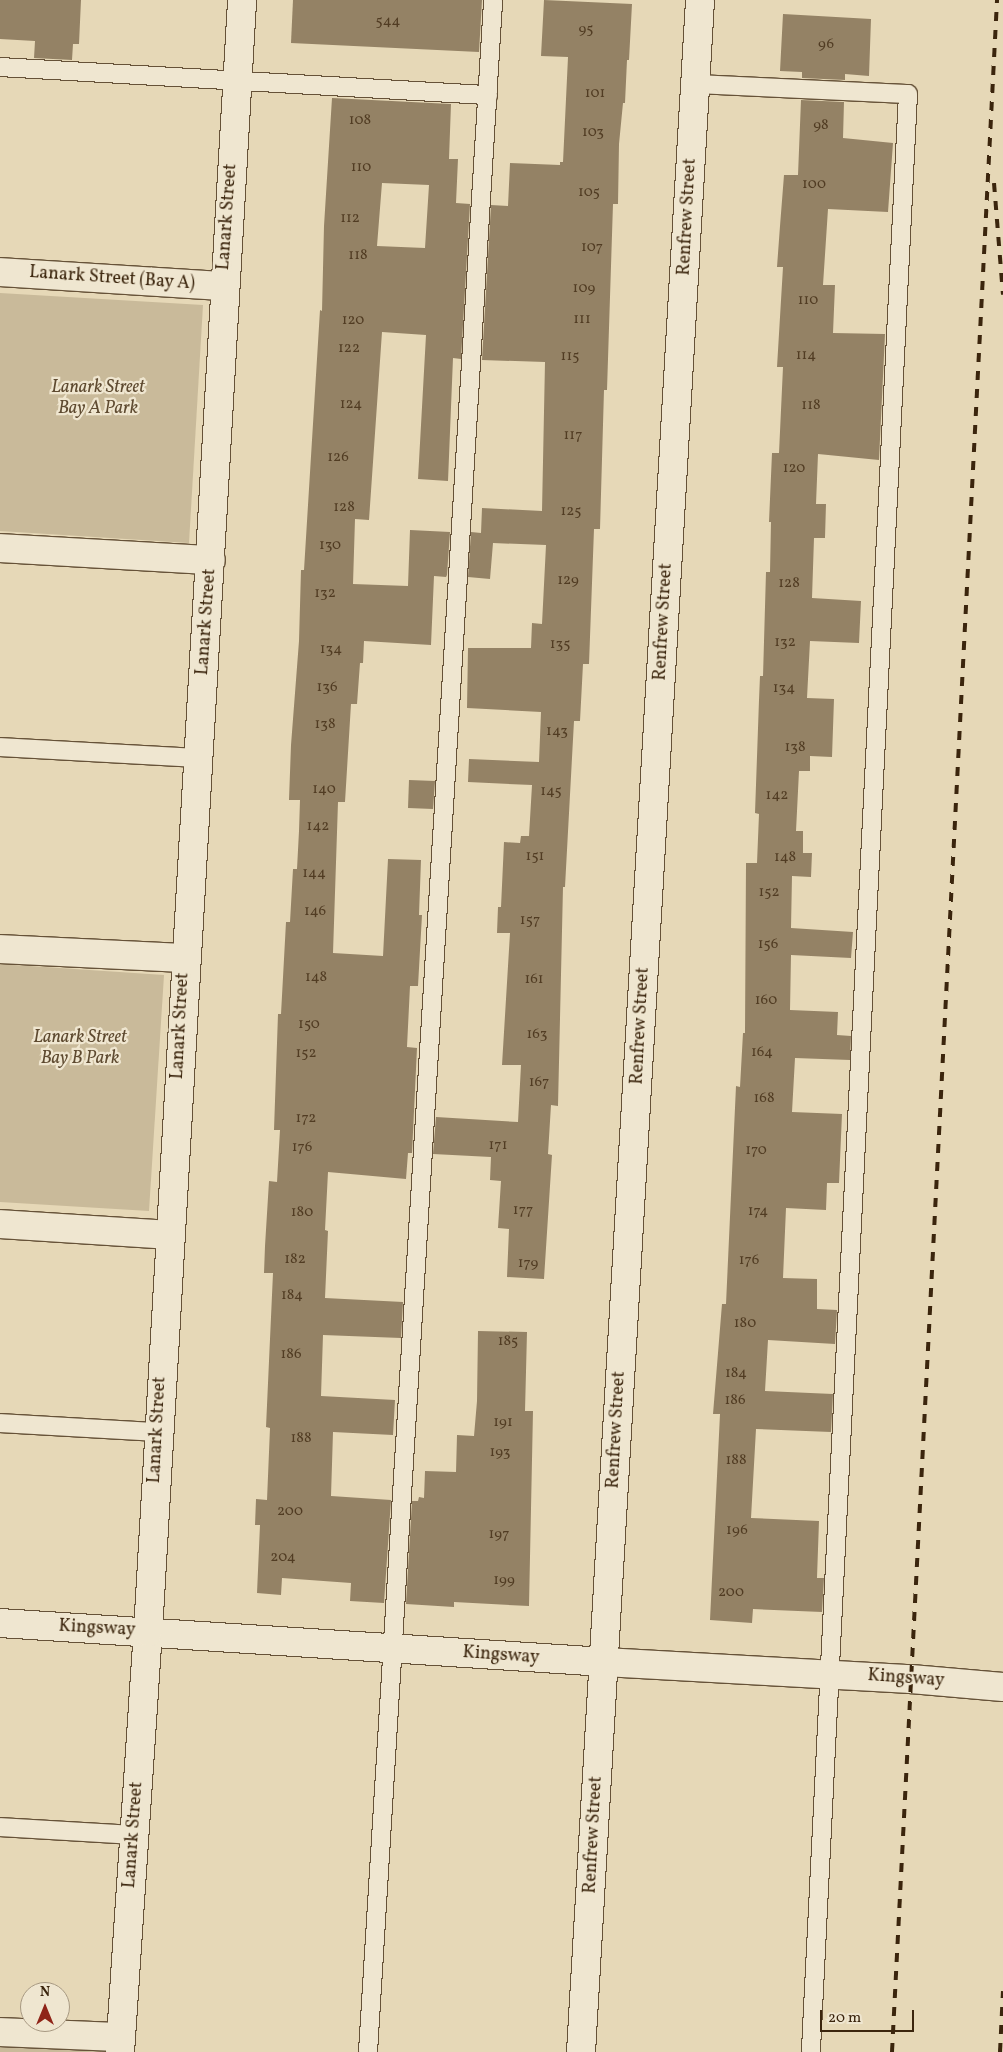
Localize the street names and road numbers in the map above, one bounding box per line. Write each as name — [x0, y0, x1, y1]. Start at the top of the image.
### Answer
street label: Renfrew Street — [674, 158, 702, 276]
street label: Lanark Street — [213, 163, 243, 271]
street label: Lanark Street (Bay A) — [28, 262, 196, 296]
street label: Renfrew Street — [650, 563, 678, 681]
street label: Lanark Street — [192, 568, 222, 676]
street label: Renfrew Street — [627, 967, 655, 1085]
street label: Lanark Street — [167, 972, 195, 1080]
street label: Renfrew Street — [603, 1371, 631, 1489]
street label: Lanark Street — [144, 1376, 172, 1484]
street label: Kingsway — [58, 1616, 136, 1642]
street label: Kingsway — [462, 1643, 540, 1669]
street label: Kingsway — [867, 1666, 945, 1692]
street label: Renfrew Street — [580, 1776, 608, 1894]
street label: Lanark Street — [119, 1781, 149, 1889]

